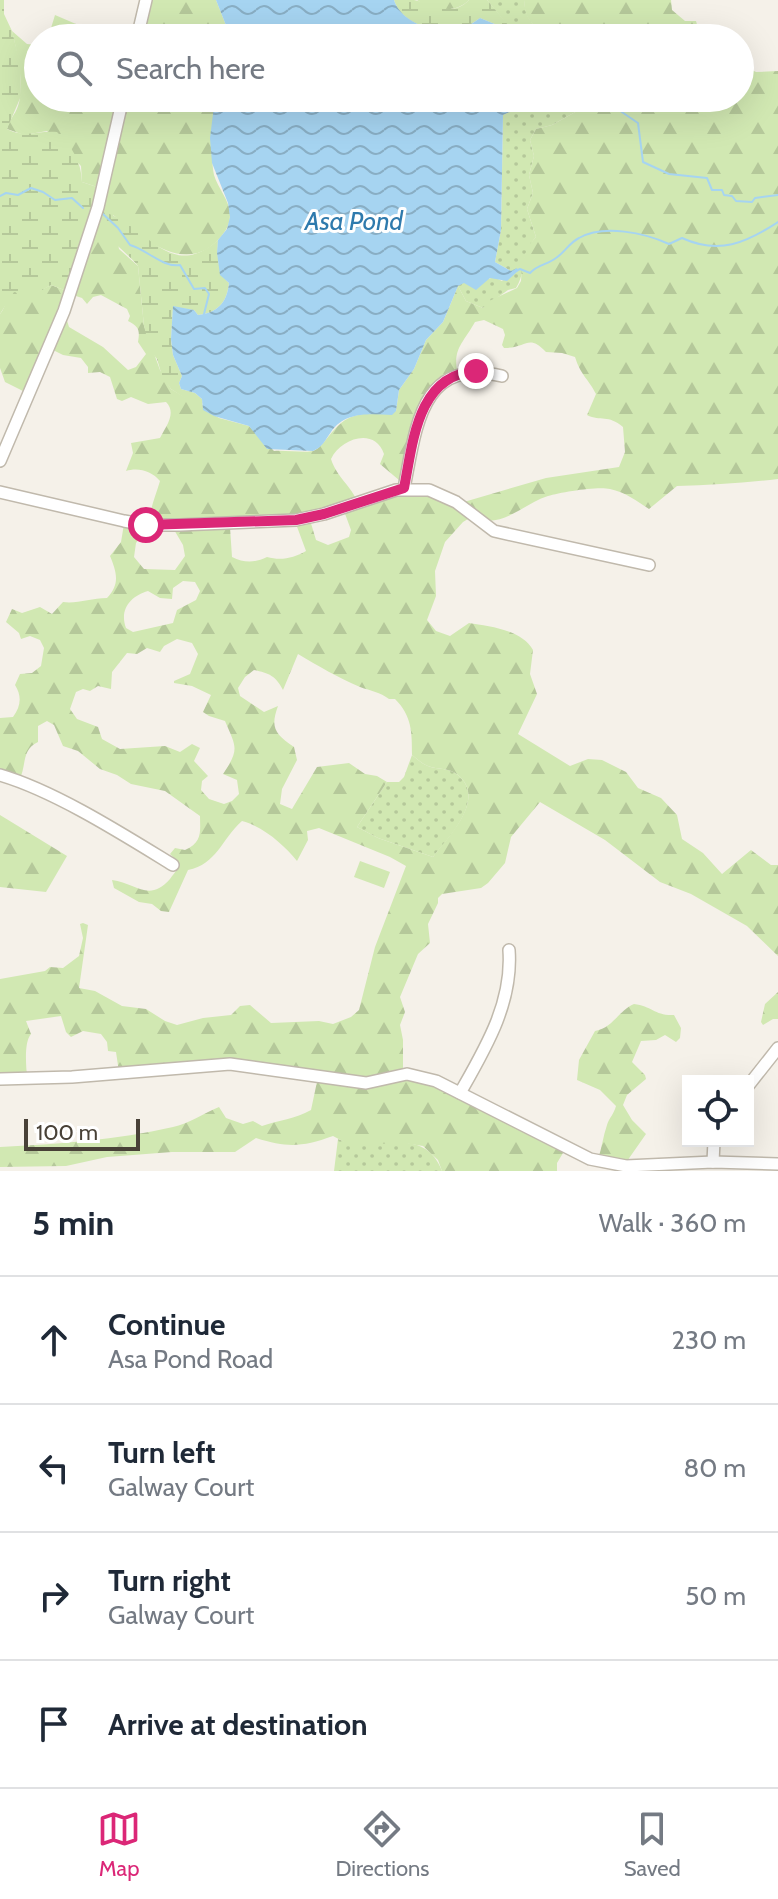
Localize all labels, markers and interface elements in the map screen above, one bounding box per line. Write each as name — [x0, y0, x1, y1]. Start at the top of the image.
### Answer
search box — [24, 24, 754, 112]
icon: search — [52, 46, 96, 90]
text: Search here — [116, 50, 265, 87]
water label: Asa Pond — [304, 205, 405, 237]
route end — [458, 353, 494, 389]
route start — [128, 507, 164, 543]
map controls — [682, 1075, 754, 1147]
button: locate — [682, 1075, 754, 1147]
scale bar — [24, 1115, 140, 1151]
text: 100 m — [36, 1119, 98, 1146]
text: 5 min — [32, 1202, 114, 1244]
text: Walk · 360 m — [599, 1207, 746, 1239]
text: Continue — [108, 1306, 225, 1343]
icon: ahead — [32, 1318, 76, 1362]
text: 230 m — [672, 1324, 746, 1356]
text: Asa Pond Road — [108, 1343, 273, 1375]
text: Turn left — [108, 1434, 216, 1471]
icon: left — [32, 1446, 76, 1490]
text: 80 m — [683, 1452, 746, 1484]
text: Galway Court — [108, 1471, 254, 1503]
text: Turn right — [108, 1562, 231, 1599]
icon: right — [32, 1574, 76, 1618]
text: 50 m — [685, 1580, 746, 1612]
text: Galway Court — [108, 1599, 254, 1631]
icon: arrive — [32, 1702, 76, 1746]
text: Arrive at destination — [108, 1706, 368, 1743]
tab: Map — [97, 1807, 141, 1882]
tab: Directions — [335, 1807, 429, 1882]
tab: Saved — [624, 1807, 681, 1882]

